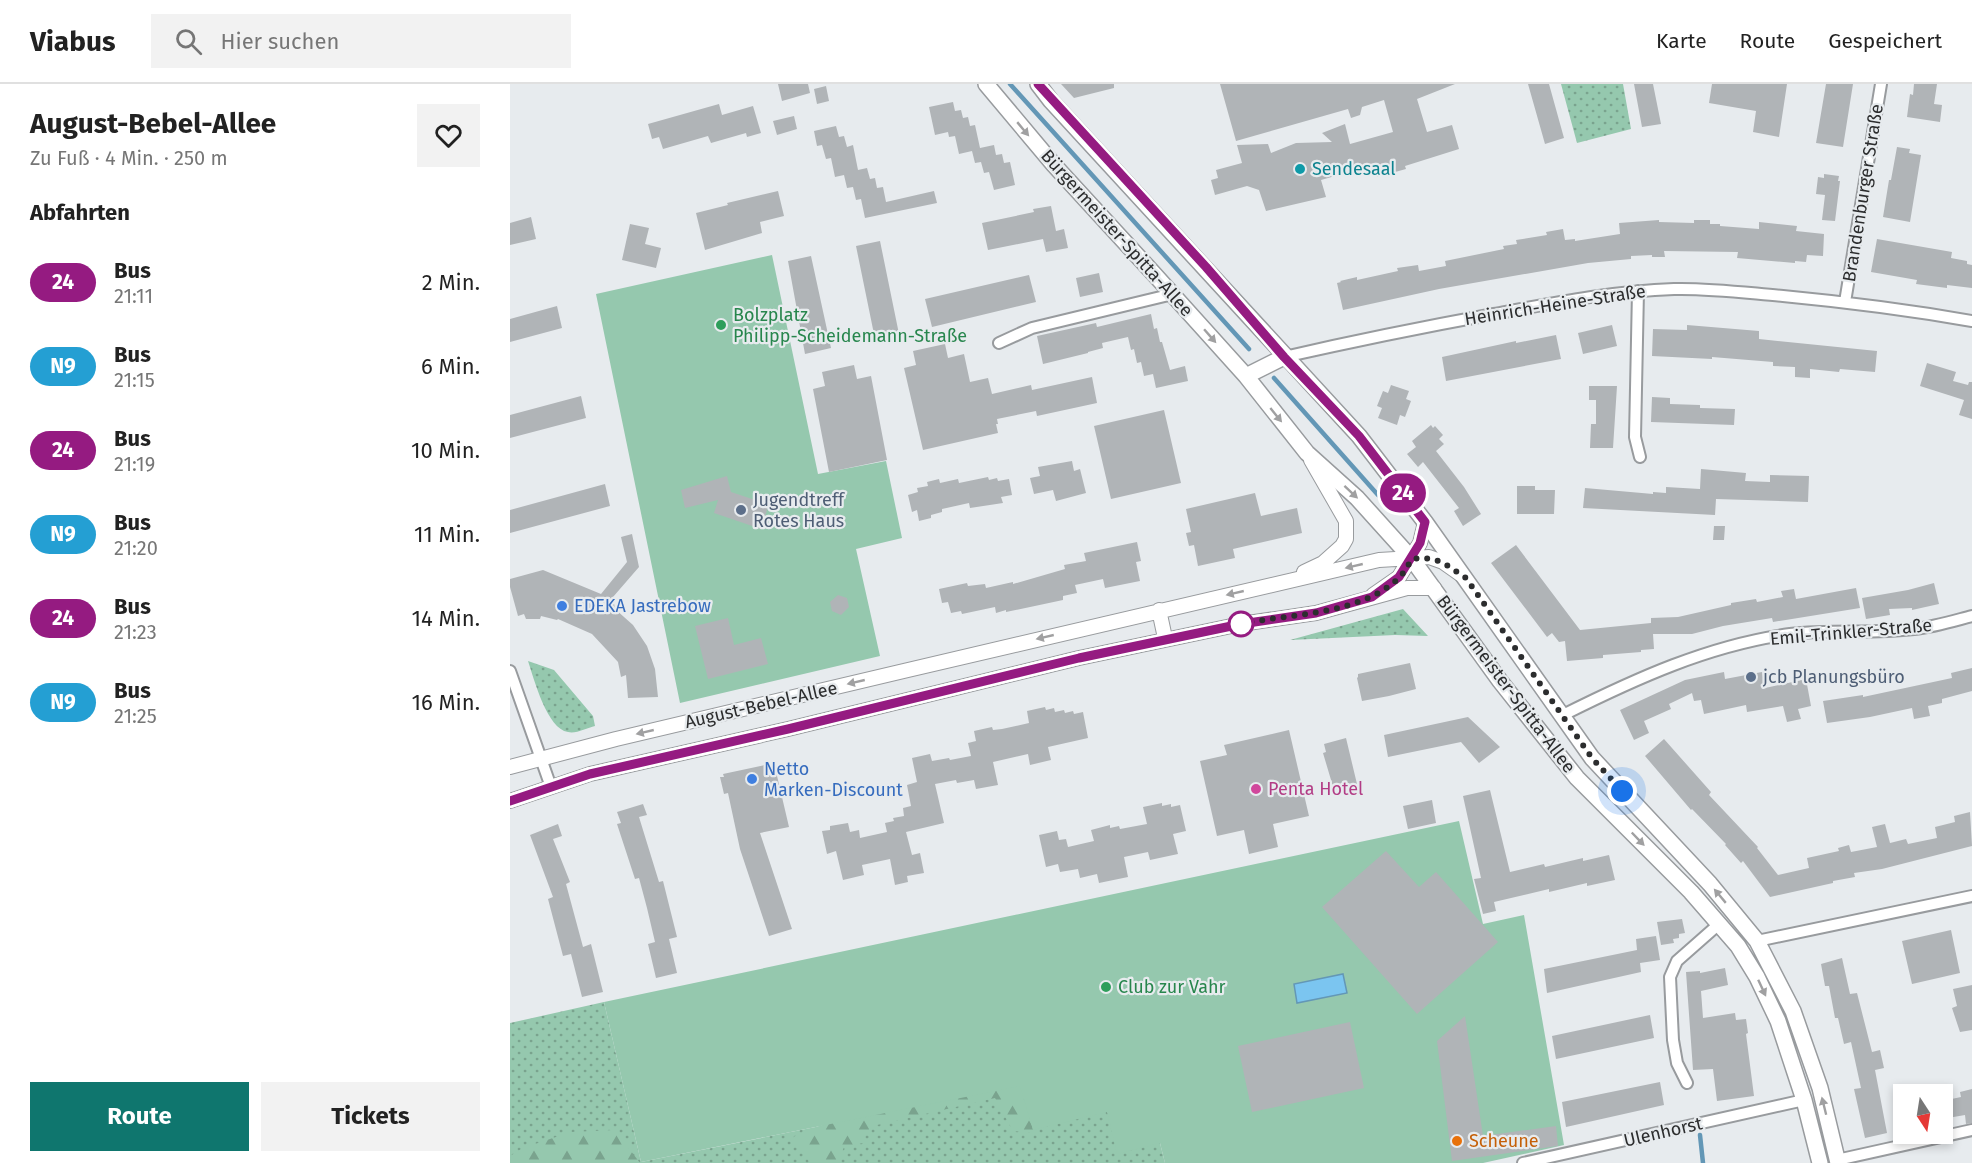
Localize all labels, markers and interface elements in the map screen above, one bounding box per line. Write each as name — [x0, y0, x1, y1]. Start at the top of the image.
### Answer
search box — [151, 14, 571, 68]
text: Viabus — [30, 25, 115, 58]
icon: search — [172, 25, 205, 58]
text: Hier suchen — [220, 28, 339, 55]
text: Karte — [1656, 28, 1707, 54]
text: Route — [1740, 28, 1795, 54]
text: Gespeichert — [1828, 28, 1942, 54]
street label: Brandenburger Straße — [1838, 102, 1888, 284]
button: heart — [417, 104, 480, 167]
text: August-Bebel-Allee — [30, 107, 276, 140]
one-way arrow — [1016, 121, 1029, 136]
street label: Bürgermeister-Spitta-Allee — [1036, 145, 1198, 321]
text: Zu Fuß · 4 Min. · 250 m — [30, 146, 228, 170]
place label: Sendesaal — [1312, 158, 1396, 180]
marker: Sendesaal — [1293, 162, 1307, 176]
text: Abfahrten — [30, 199, 130, 226]
text: Bus — [114, 257, 151, 284]
text: 24 — [52, 269, 74, 295]
text: 2 Min. — [422, 269, 480, 296]
street label: Heinrich-Heine-Straße — [1463, 280, 1647, 330]
text: 21:11 — [114, 284, 153, 308]
place label: Bolzplatz Philipp-Scheidemann-Straße — [733, 304, 967, 347]
marker: Bolzplatz Philipp-Scheidemann-Straße — [714, 318, 728, 332]
one-way arrow — [1203, 328, 1216, 343]
text: Bus — [114, 341, 151, 368]
text: N9 — [50, 353, 76, 379]
text: 6 Min. — [421, 353, 480, 380]
text: 21:15 — [114, 368, 155, 392]
one-way arrow — [1270, 407, 1282, 422]
text: Bus — [114, 425, 151, 452]
text: 24 — [52, 437, 74, 463]
text: 10 Min. — [411, 437, 480, 464]
text: 21:19 — [114, 452, 155, 476]
line badge: 24 — [1376, 474, 1430, 512]
text: 24 — [1392, 480, 1414, 506]
one-way arrow — [1343, 485, 1358, 499]
place label: Jugendtreff Rotes Haus — [753, 489, 846, 532]
marker: Jugendtreff Rotes Haus — [734, 503, 748, 517]
text: Bus — [114, 509, 151, 536]
text: N9 — [50, 521, 76, 547]
text: 11 Min. — [414, 521, 480, 548]
text: 21:20 — [114, 536, 158, 560]
one-way arrow — [1345, 562, 1364, 572]
one-way arrow — [1226, 588, 1244, 598]
street label: Bürgermeister-Spitta-Allee — [1432, 591, 1580, 777]
text: Bus — [114, 593, 151, 620]
place label: EDEKA Jastrebow — [574, 595, 711, 617]
marker: EDEKA Jastrebow — [555, 599, 569, 613]
text: 24 — [52, 605, 74, 631]
text: 14 Min. — [411, 605, 480, 632]
unlabelled marker — [1228, 611, 1254, 637]
street label: Emil-Trinkler-Straße — [1769, 614, 1933, 650]
text: 21:23 — [114, 620, 157, 644]
one-way arrow — [1035, 633, 1054, 642]
place label: jcb Planungsbüro — [1762, 666, 1905, 688]
marker: jcb Planungsbüro — [1744, 670, 1758, 684]
text: Bus — [114, 677, 151, 704]
street label: August-Bebel-Allee — [683, 677, 839, 733]
one-way arrow — [846, 678, 865, 688]
text: N9 — [50, 689, 76, 715]
text: 16 Min. — [411, 689, 480, 716]
text: 21:25 — [114, 704, 157, 728]
one-way arrow — [636, 728, 655, 738]
place label: Netto Marken-Discount — [764, 758, 903, 801]
marker: Netto Marken-Discount — [745, 772, 759, 786]
your location — [1607, 776, 1637, 806]
place label: Penta Hotel — [1268, 778, 1363, 800]
marker: Penta Hotel — [1249, 782, 1263, 796]
one-way arrow — [1631, 831, 1645, 846]
one-way arrow — [1714, 889, 1727, 904]
place label: Club zur Vahr — [1118, 976, 1226, 998]
one-way arrow — [1758, 979, 1767, 996]
marker: Club zur Vahr — [1099, 980, 1113, 994]
button: Route — [30, 1082, 249, 1151]
button: Tickets — [261, 1082, 480, 1151]
north arrow — [1893, 1084, 1953, 1144]
map controls — [1893, 1084, 1953, 1144]
one-way arrow — [1819, 1097, 1829, 1115]
street label: Ulenhorst — [1621, 1112, 1705, 1152]
place label: Scheune — [1469, 1130, 1539, 1152]
marker: Scheune — [1450, 1134, 1464, 1148]

